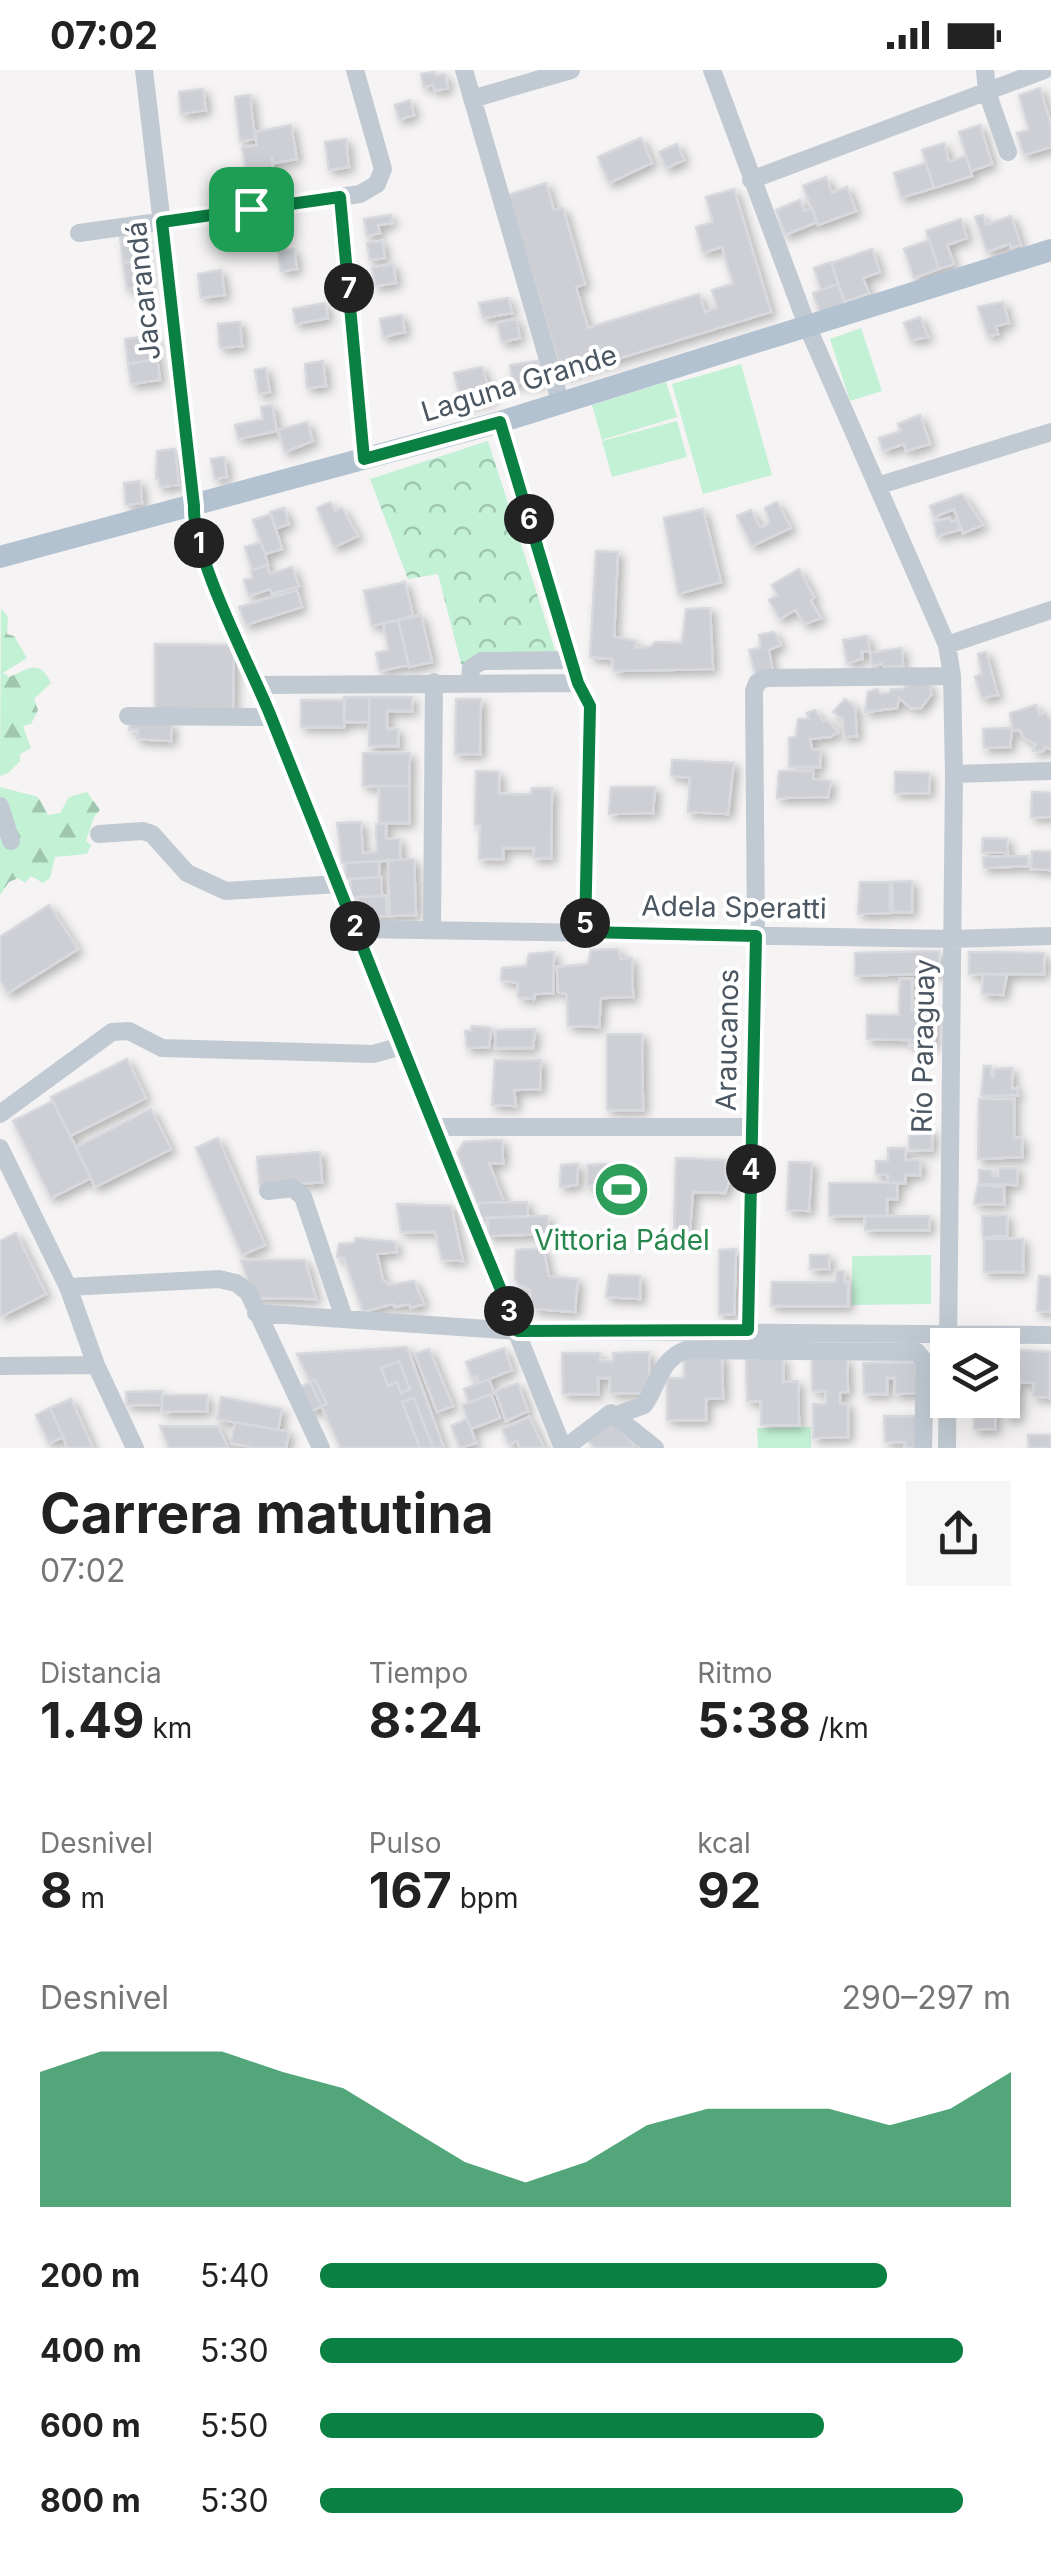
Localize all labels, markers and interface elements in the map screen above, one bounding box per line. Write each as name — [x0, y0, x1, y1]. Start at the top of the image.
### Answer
text: 07:02 — [50, 12, 158, 58]
pin — [209, 167, 294, 252]
icon: arrive — [224, 182, 279, 237]
street label: Jacarandá — [119, 220, 167, 362]
pin: 7 — [324, 263, 374, 313]
text: 7 — [341, 271, 357, 305]
street label: Laguna Grande — [417, 337, 621, 429]
pin: 6 — [504, 494, 554, 544]
text: 6 — [520, 502, 538, 536]
pin: 1 — [174, 518, 224, 568]
text: 1 — [193, 526, 205, 560]
street label: Adela Speratti — [641, 888, 827, 926]
pin: 5 — [560, 898, 610, 948]
pin: 2 — [330, 901, 380, 951]
text: 5 — [576, 906, 594, 940]
text: 2 — [346, 909, 364, 943]
street label: Río Paraguay — [904, 959, 942, 1133]
street label: Araucanos — [709, 969, 745, 1111]
pin: 4 — [726, 1144, 776, 1194]
text: 4 — [742, 1152, 760, 1186]
sports icon: Vittoria Pádel — [592, 1159, 652, 1219]
place label: Vittoria Pádel — [534, 1223, 710, 1257]
pin: 3 — [484, 1286, 534, 1336]
text: 3 — [500, 1294, 518, 1328]
map controls — [930, 1328, 1020, 1418]
button: layers — [930, 1328, 1020, 1418]
text: Carrera matutina — [40, 1480, 494, 1546]
button: share — [906, 1481, 1011, 1586]
text: 07:02 — [40, 1551, 126, 1590]
text: Distancia — [40, 1656, 162, 1690]
text: Tiempo — [369, 1656, 468, 1690]
text: Ritmo — [697, 1656, 773, 1690]
text: 1.49 — [40, 1690, 145, 1750]
text: 8:24 — [369, 1690, 482, 1750]
text: 5:38 — [697, 1690, 811, 1750]
text: km — [145, 1711, 192, 1745]
text: /km — [811, 1711, 869, 1745]
text: Desnivel — [40, 1826, 153, 1860]
text: Pulso — [369, 1826, 441, 1860]
text: kcal — [697, 1826, 751, 1860]
text: 8 — [40, 1860, 73, 1920]
text: 167 — [369, 1860, 452, 1920]
text: 92 — [697, 1860, 761, 1920]
text: m — [73, 1881, 105, 1915]
text: bpm — [452, 1881, 518, 1915]
text: Desnivel — [40, 1978, 169, 2017]
text: 290–297 m — [842, 1978, 1011, 2017]
text: 200 m — [40, 2256, 140, 2295]
text: 5:40 — [200, 2256, 270, 2295]
text: 400 m — [40, 2331, 142, 2370]
text: 5:30 — [200, 2331, 269, 2370]
text: 600 m — [40, 2406, 141, 2445]
text: 5:50 — [200, 2406, 268, 2445]
text: 800 m — [40, 2481, 141, 2520]
text: 5:30 — [200, 2481, 269, 2520]

